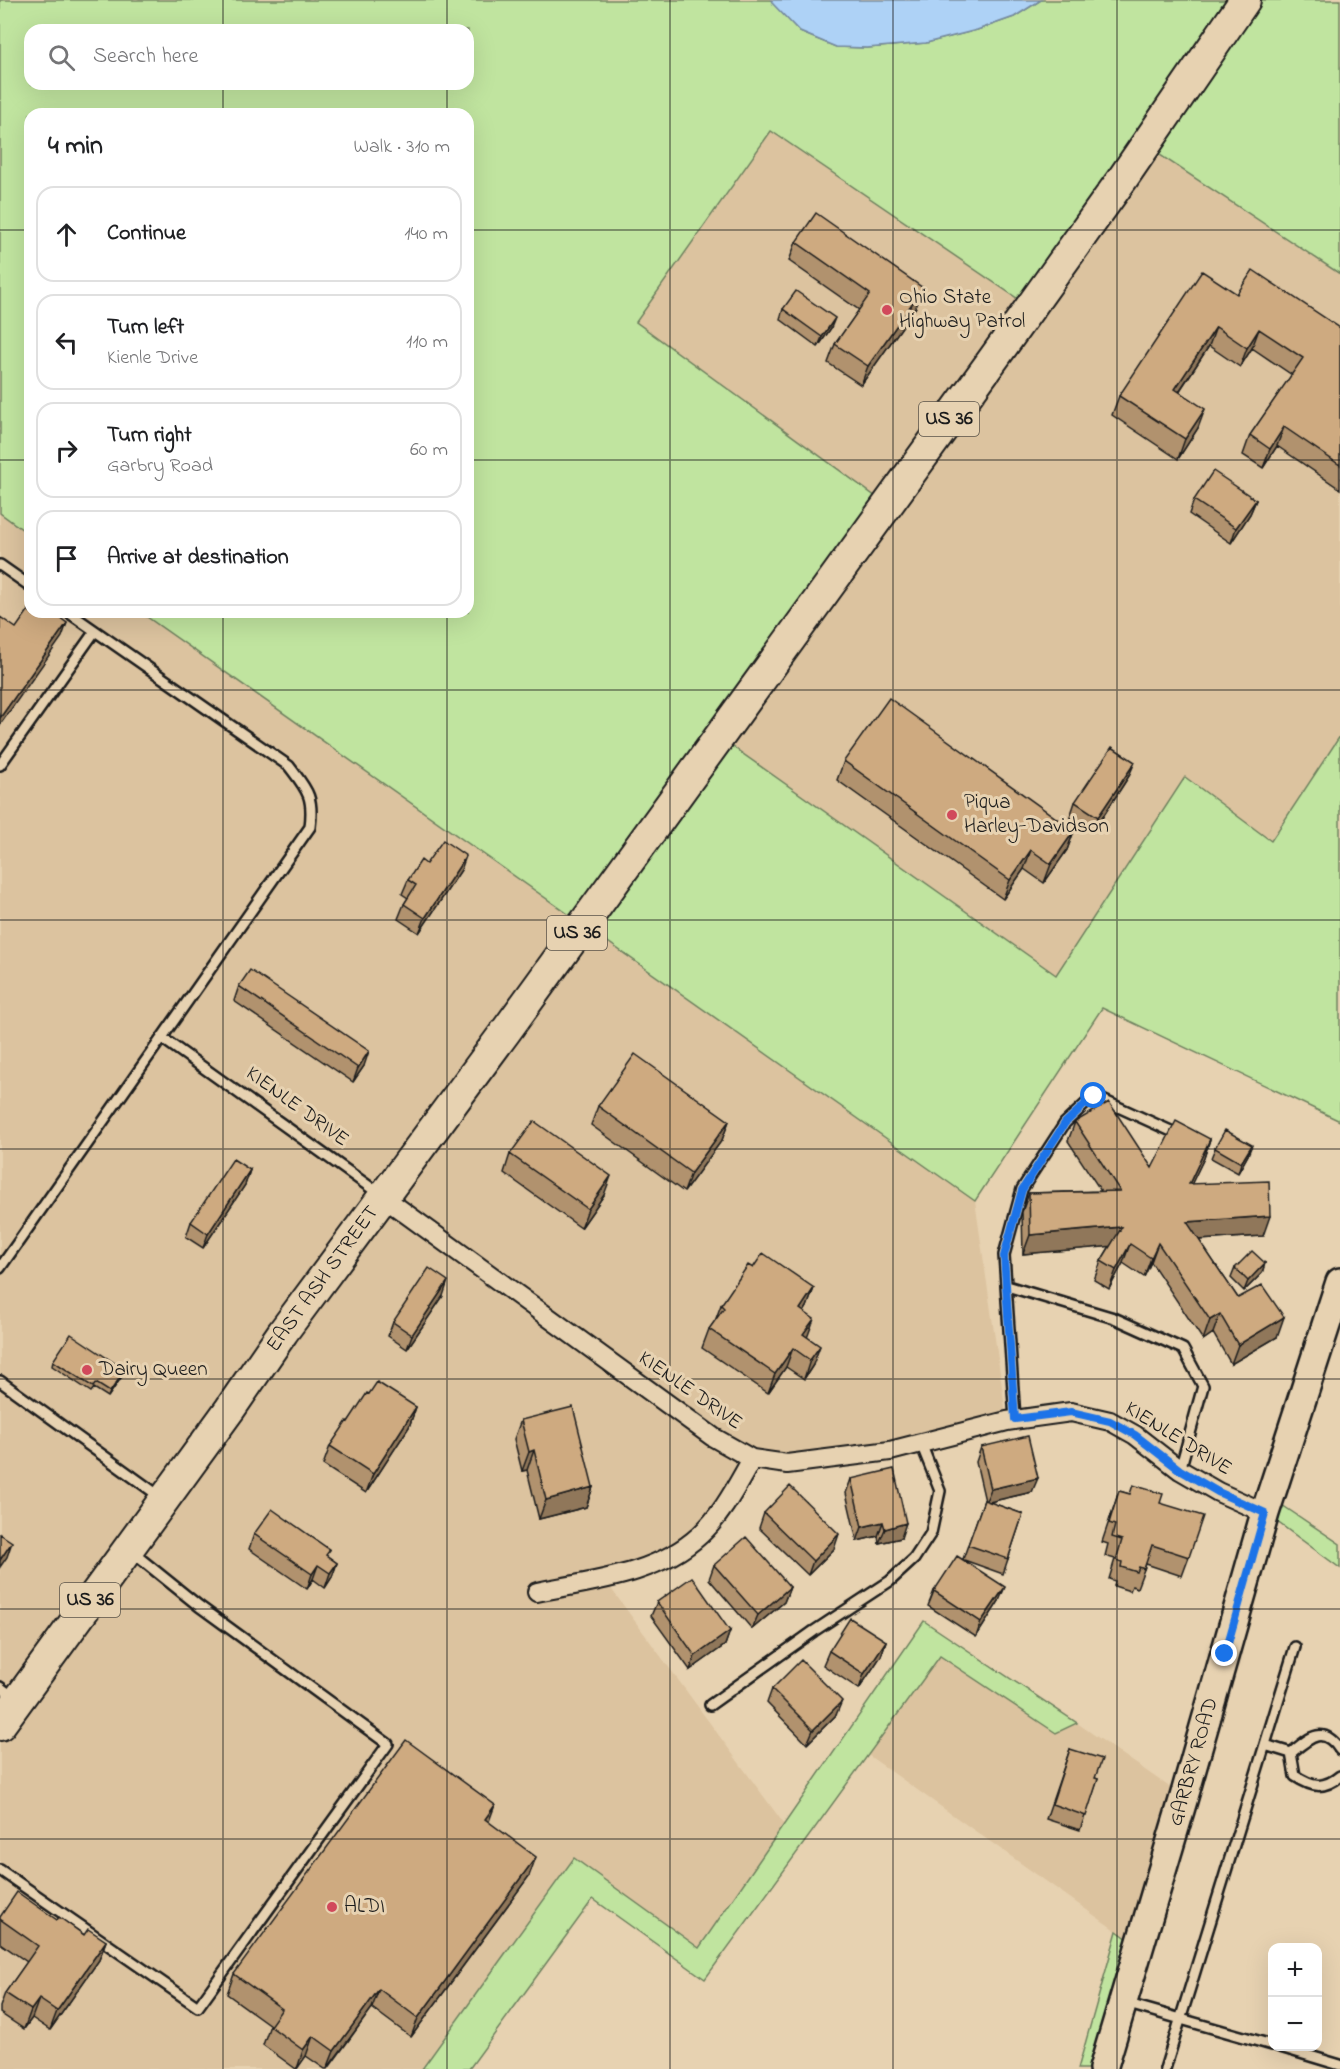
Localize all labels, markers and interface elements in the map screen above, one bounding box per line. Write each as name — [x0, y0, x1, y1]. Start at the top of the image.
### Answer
search box — [24, 24, 474, 90]
icon: search — [45, 41, 78, 74]
text: Search here — [93, 41, 198, 73]
text: 4 min — [48, 128, 103, 166]
text: Walk · 310 m — [354, 133, 450, 162]
icon: ahead — [50, 218, 83, 251]
text: Continue — [107, 218, 186, 250]
text: 140 m — [404, 220, 448, 249]
place label: Ohio State Highway Patrol — [899, 283, 1025, 339]
marker: Ohio State Highway Patrol — [880, 303, 894, 317]
text: Turn left — [107, 312, 184, 344]
icon: left — [50, 326, 83, 359]
text: 110 m — [406, 328, 448, 357]
text: Kienle Drive — [107, 344, 198, 373]
road number: US 36 — [919, 402, 979, 436]
text: Turn right — [107, 420, 192, 452]
icon: right — [50, 434, 83, 467]
text: 60 m — [410, 436, 448, 465]
text: Garbry Road — [107, 452, 213, 481]
icon: arrive — [50, 542, 83, 575]
text: Arrive at destination — [107, 542, 289, 574]
place label: Piqua Harley-Davidson — [964, 788, 1109, 844]
marker: Piqua Harley-Davidson — [945, 808, 959, 822]
road number: US 36 — [547, 916, 607, 950]
street label: KIENLE DRIVE — [239, 1059, 355, 1155]
route start — [1080, 1082, 1106, 1108]
street label: EAST ASH STREET — [259, 1199, 387, 1359]
street label: KIENLE DRIVE — [632, 1344, 748, 1438]
place label: Dairy Queen — [98, 1355, 208, 1387]
marker: Dairy Queen — [80, 1363, 94, 1377]
street label: KIENLE DRIVE — [1119, 1394, 1237, 1484]
road number: US 36 — [60, 1583, 120, 1617]
route end — [1211, 1640, 1237, 1666]
street label: GARBRY ROAD — [1161, 1694, 1227, 1830]
place label: ALDI — [344, 1892, 385, 1922]
marker: ALDI — [325, 1900, 339, 1914]
map controls — [1268, 1943, 1322, 2051]
button: + — [1268, 1943, 1322, 1997]
button: − — [1268, 1997, 1322, 2051]

